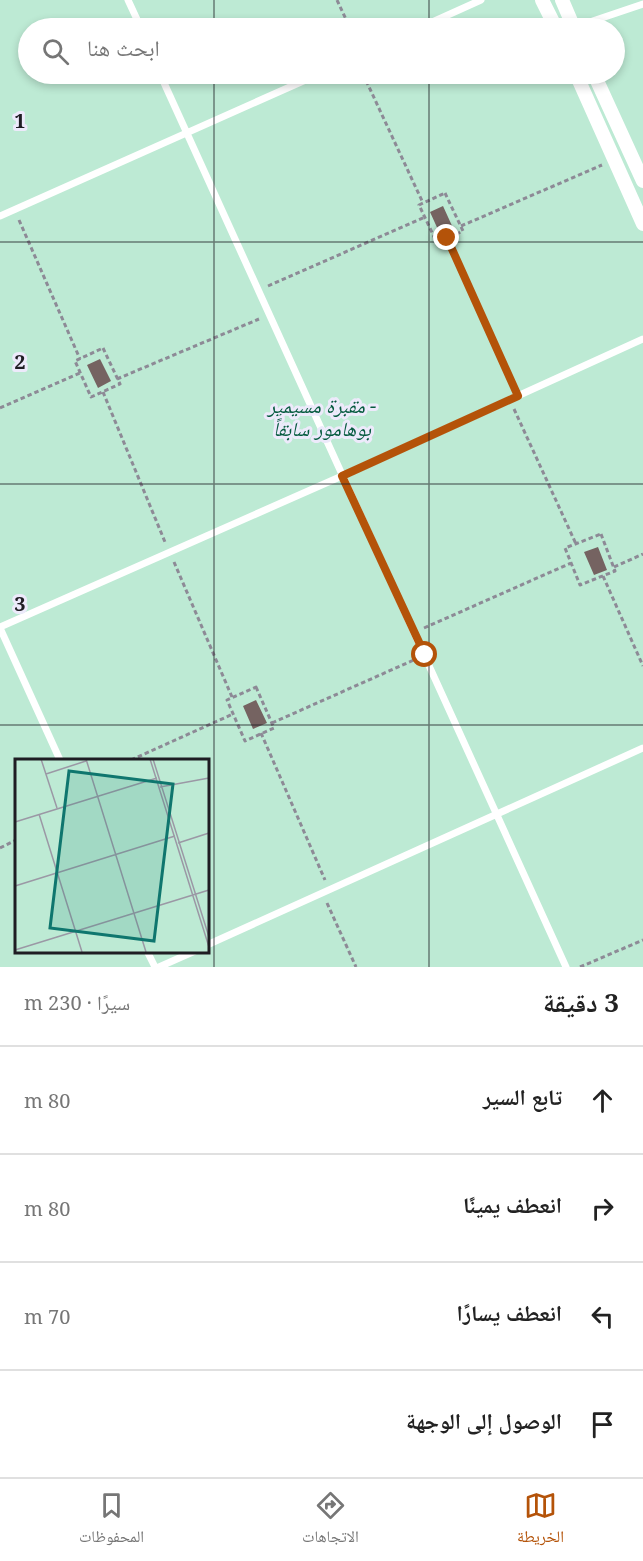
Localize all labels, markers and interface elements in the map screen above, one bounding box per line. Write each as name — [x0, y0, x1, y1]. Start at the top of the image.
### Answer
search box — [18, 18, 625, 84]
text: ابحث هنا — [87, 32, 160, 62]
icon: search — [39, 35, 72, 68]
text: 1 — [14, 107, 26, 134]
route end — [433, 224, 459, 250]
text: 2 — [14, 348, 26, 375]
park label: مقبرة مسيمير - بوهامور سابقاً — [266, 392, 376, 442]
text: 3 — [14, 590, 26, 617]
route start — [411, 641, 437, 667]
inset map — [15, 759, 208, 952]
text: 3 دقيقة — [543, 984, 619, 1020]
text: سيرًا · 230 m — [24, 989, 130, 1016]
text: تابع السير — [483, 1081, 562, 1111]
icon: ahead — [586, 1084, 619, 1117]
text: 80 m — [24, 1087, 70, 1114]
text: انعطف يمينًا — [463, 1189, 562, 1219]
icon: right — [586, 1192, 619, 1225]
text: 80 m — [24, 1195, 70, 1222]
text: انعطف يسارًا — [457, 1297, 562, 1327]
icon: left — [586, 1300, 619, 1333]
text: 70 m — [24, 1303, 70, 1330]
text: الوصول إلى الوجهة — [406, 1405, 562, 1435]
icon: arrive — [586, 1408, 619, 1441]
tab: المحفوظات — [79, 1489, 144, 1552]
tab: الاتجاهات — [302, 1489, 359, 1552]
tab: الخريطة — [517, 1489, 564, 1552]

